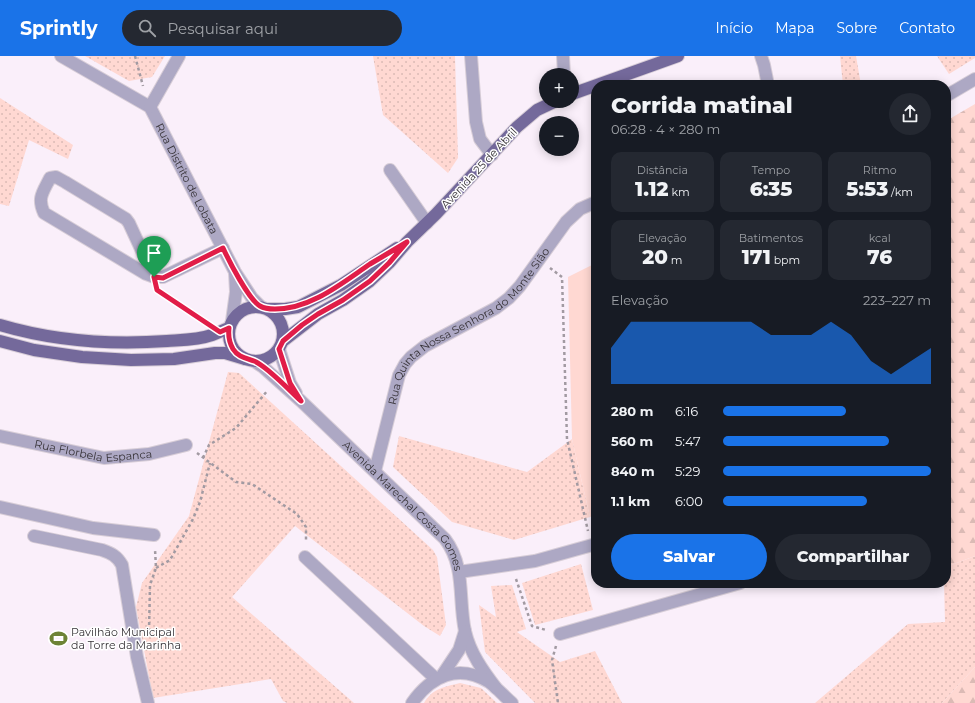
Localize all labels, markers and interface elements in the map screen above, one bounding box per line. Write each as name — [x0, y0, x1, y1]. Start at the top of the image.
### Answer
search box — [122, 10, 402, 46]
text: Sprintly — [20, 17, 98, 40]
icon: search — [136, 17, 158, 39]
text: Pesquisar aqui — [168, 19, 278, 38]
text: Início — [715, 19, 753, 37]
text: Mapa — [775, 19, 815, 37]
text: Sobre — [837, 19, 877, 37]
text: Contato — [899, 19, 955, 37]
map controls — [539, 68, 579, 156]
button: + — [539, 68, 579, 108]
text: Corrida matinal — [611, 92, 793, 119]
button: share — [889, 93, 931, 135]
button: − — [539, 116, 579, 156]
street label: Rua Distrito de Lobata — [152, 121, 221, 236]
text: 06:28 · 4 × 280 m — [611, 121, 720, 137]
street label: Avenida 25 de Abril — [438, 125, 520, 211]
text: Distância — [637, 163, 688, 177]
text: Tempo — [752, 163, 790, 177]
text: Ritmo — [863, 163, 897, 177]
text: 1.12 — [635, 177, 669, 201]
text: 6:35 — [750, 177, 792, 201]
text: 5:53 — [846, 177, 888, 201]
text: km — [669, 185, 690, 199]
text: /km — [888, 185, 913, 199]
text: Elevação — [638, 231, 687, 245]
text: Batimentos — [739, 231, 803, 245]
text: kcal — [869, 231, 891, 245]
pin — [137, 236, 171, 277]
icon: arrive — [143, 242, 165, 264]
street label: Rua Quinta Nossa Senhora do Monte Sião — [385, 245, 552, 406]
text: 20 — [642, 245, 668, 269]
text: 171 — [742, 245, 771, 269]
text: 76 — [867, 245, 892, 269]
text: m — [668, 253, 682, 267]
text: bpm — [771, 253, 800, 267]
text: Elevação — [611, 292, 669, 308]
text: 223–227 m — [863, 292, 931, 308]
text: 280 m — [611, 403, 653, 419]
text: 6:16 — [675, 403, 698, 419]
text: 560 m — [611, 433, 653, 449]
text: 5:47 — [675, 433, 701, 449]
street label: Rua Florbela Espanca — [33, 436, 153, 465]
street label: Avenida Marechal Costa Gomes — [340, 438, 465, 573]
text: 840 m — [611, 463, 655, 479]
text: 5:29 — [675, 463, 700, 479]
text: 1.1 km — [611, 493, 650, 509]
text: 6:00 — [675, 493, 703, 509]
button: Salvar — [611, 534, 767, 580]
button: Compartilhar — [775, 534, 931, 580]
place label: Pavilhão Municipal da Torre da Marinha — [71, 625, 181, 652]
sports icon: Pavilhão Municipal da Torre da Marinha — [48, 628, 68, 648]

